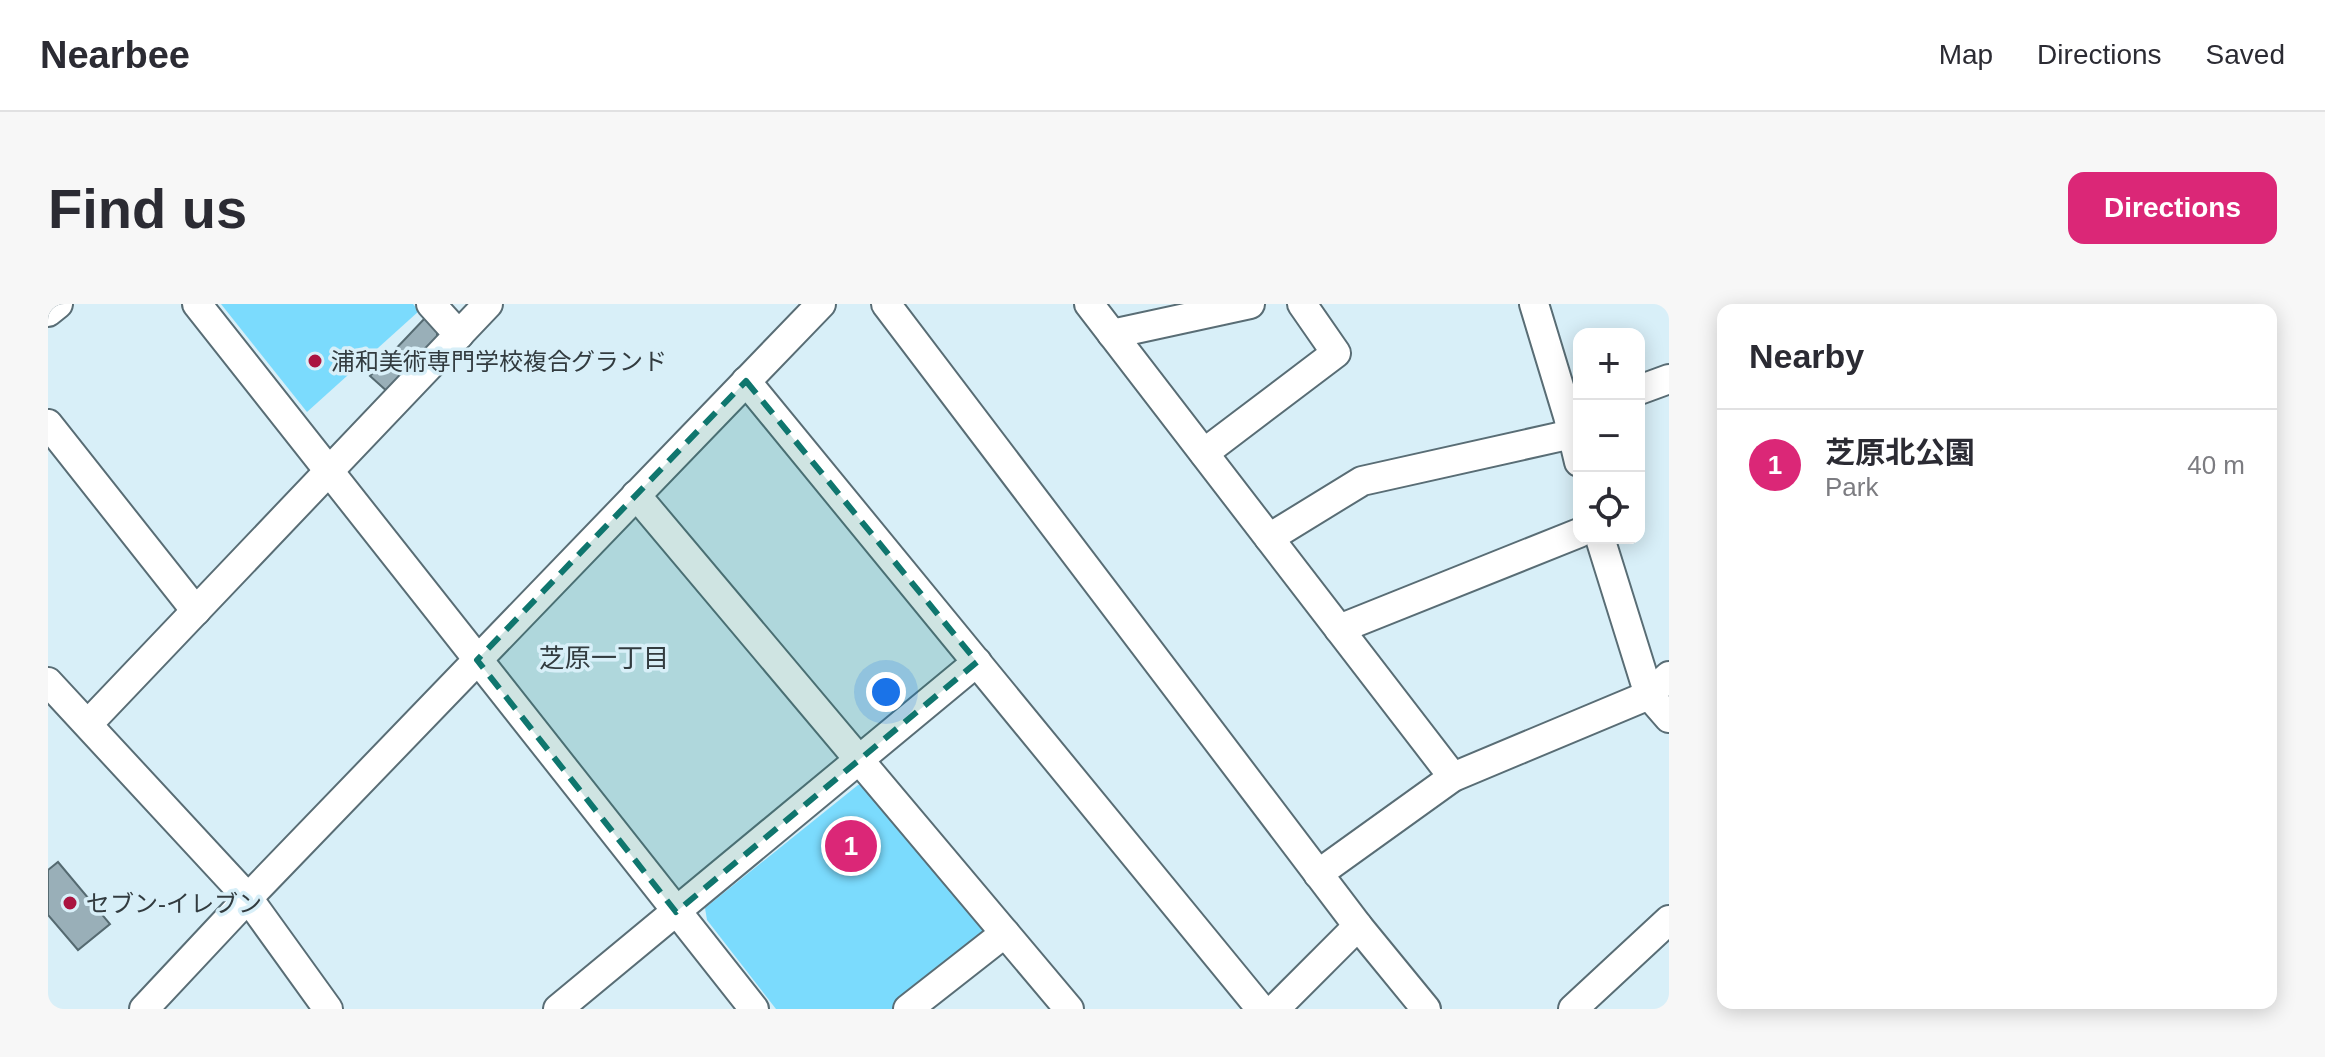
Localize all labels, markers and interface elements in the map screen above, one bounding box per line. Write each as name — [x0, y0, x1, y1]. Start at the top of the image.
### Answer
text: Nearbee — [40, 34, 190, 76]
text: Map — [1939, 39, 1993, 70]
text: Directions — [2037, 39, 2162, 70]
text: Saved — [2206, 39, 2285, 70]
button: Directions — [2068, 172, 2277, 244]
text: Find us — [48, 177, 247, 240]
map controls — [1573, 328, 1645, 544]
button: + — [1573, 328, 1645, 400]
text: Nearby — [1749, 337, 1864, 375]
place label: 浦和美術専門学校複合グランド — [331, 348, 667, 375]
marker: 浦和美術専門学校複合グランド — [306, 352, 324, 370]
button: − — [1573, 400, 1645, 472]
text: 芝原北公園 — [1825, 436, 1975, 469]
text: 1 — [1768, 450, 1782, 480]
text: 40 m — [2187, 450, 2245, 480]
button: locate — [1573, 472, 1645, 544]
text: Park — [1825, 472, 1878, 502]
district label: 芝原一丁目 — [539, 643, 669, 673]
your location — [866, 672, 906, 712]
pin: 1 — [825, 816, 877, 876]
place label: セブン-イレブン — [86, 890, 262, 917]
marker: セブン-イレブン — [61, 894, 79, 912]

